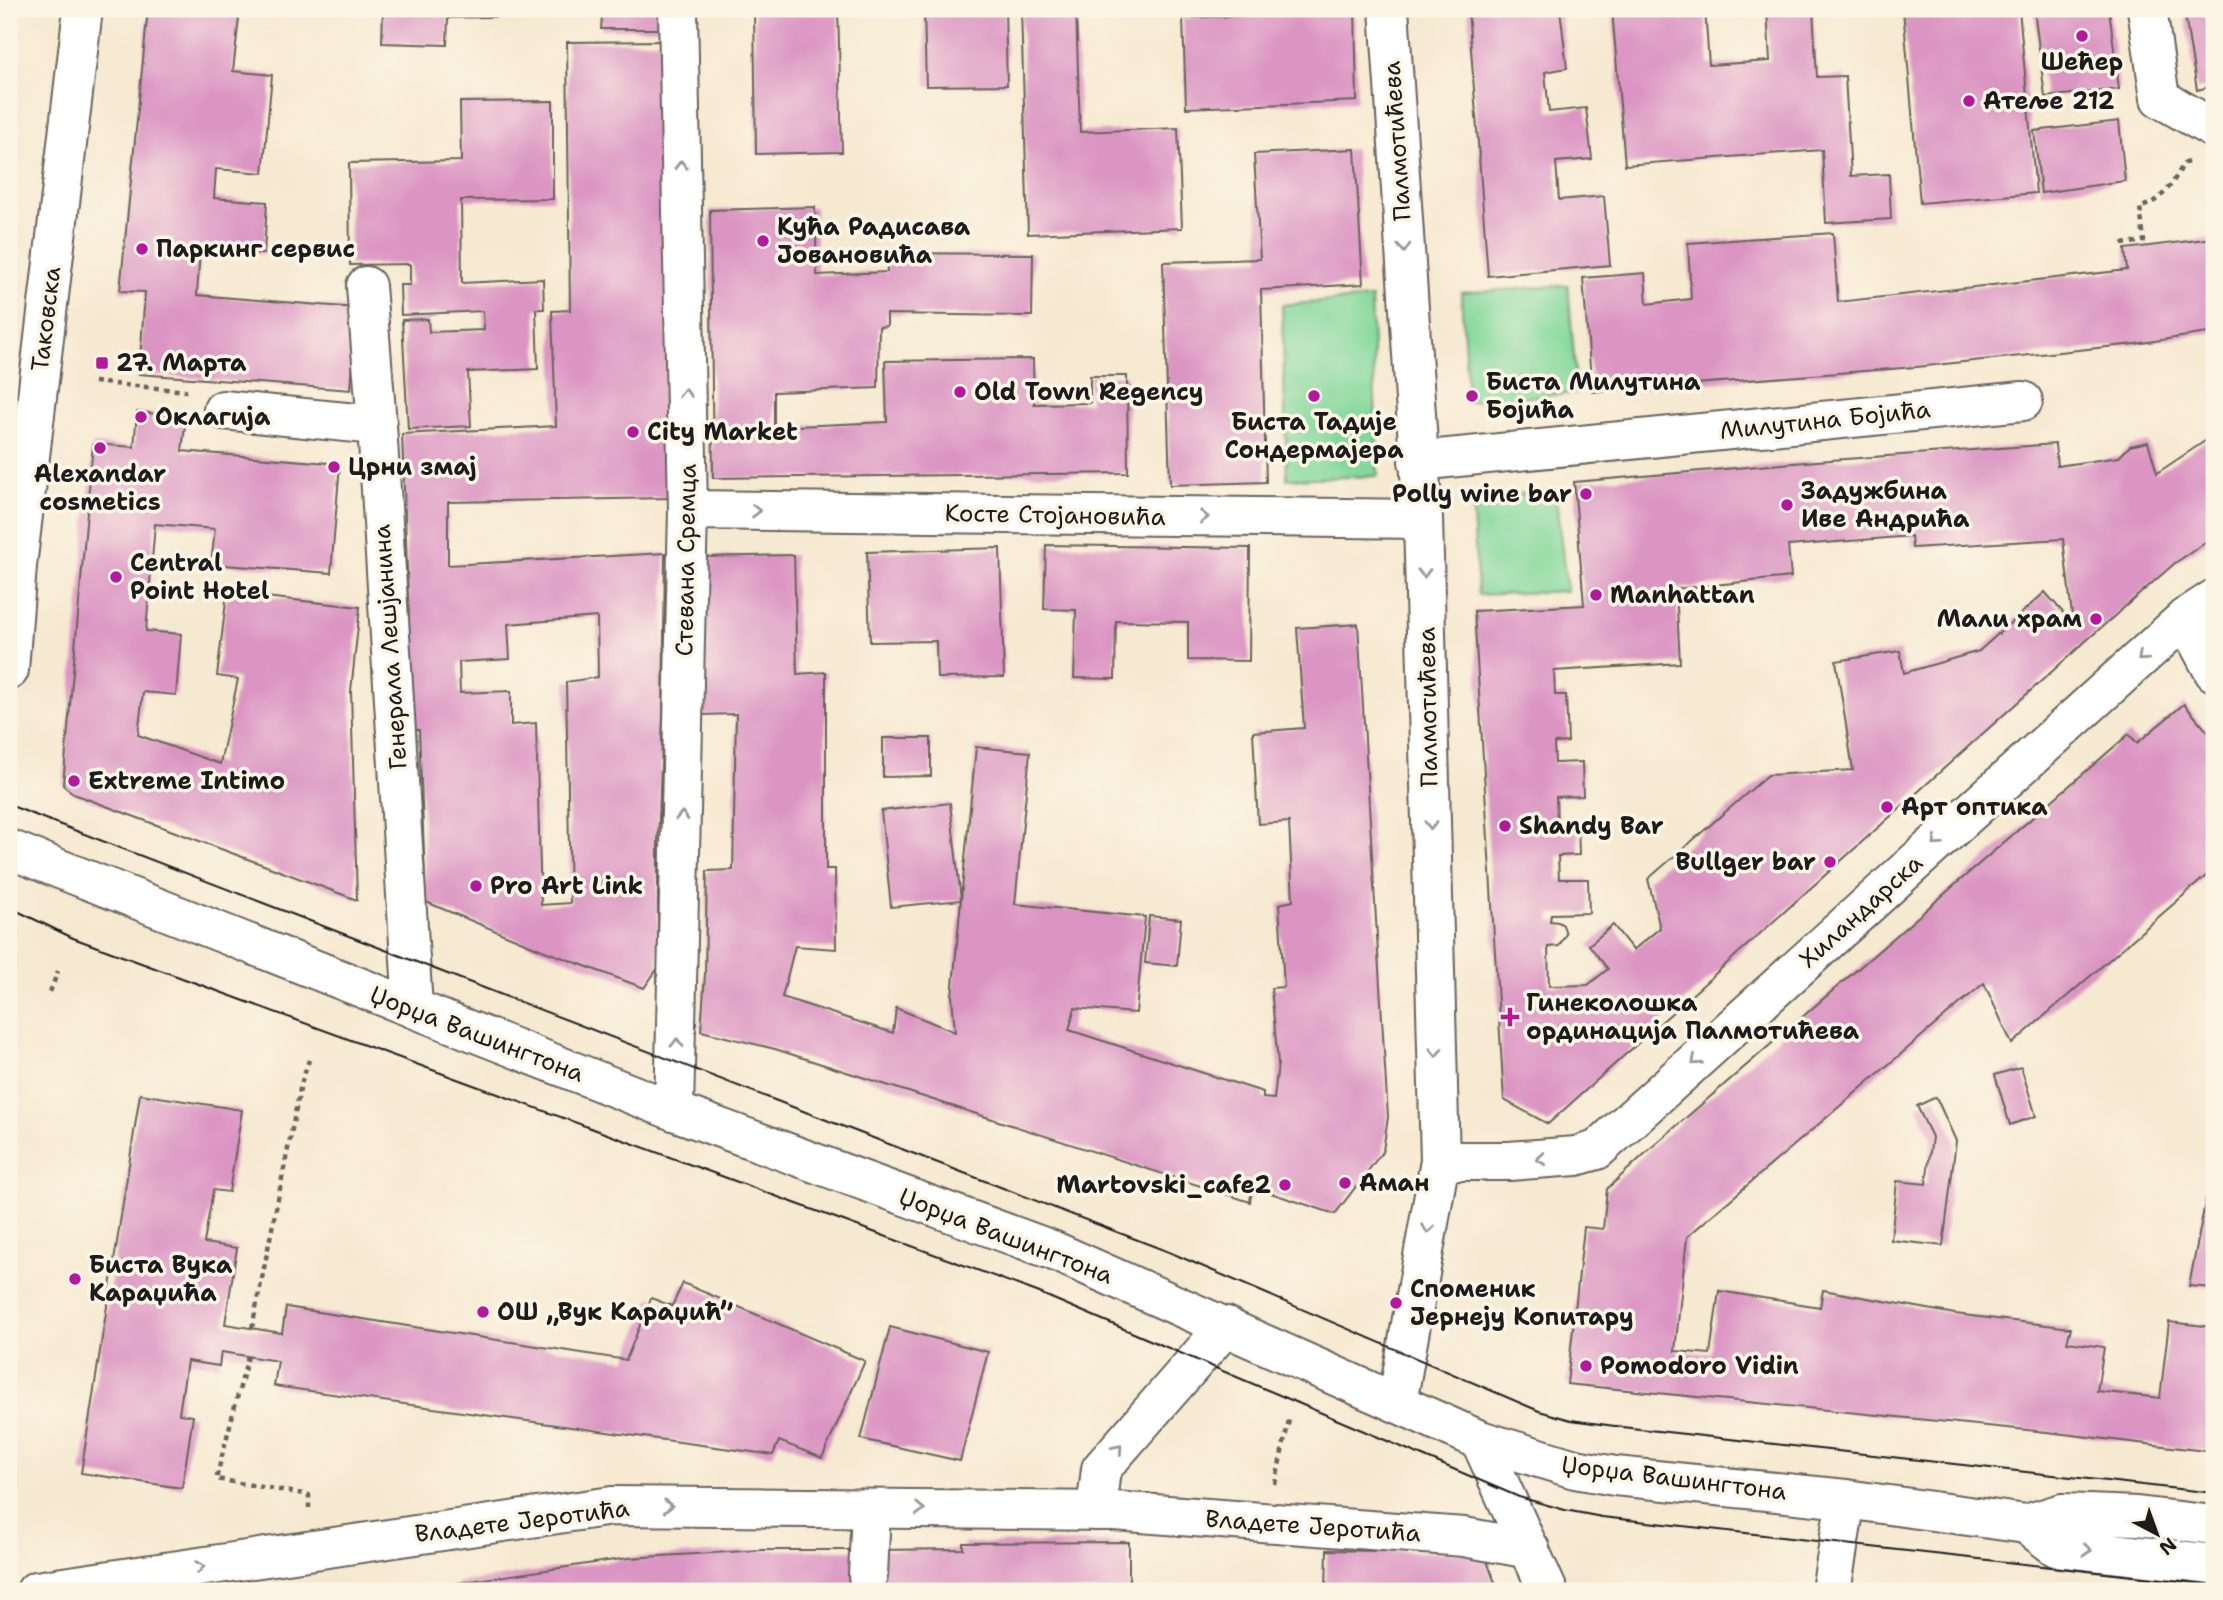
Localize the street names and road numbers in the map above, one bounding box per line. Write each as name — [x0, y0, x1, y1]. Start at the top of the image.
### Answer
street label: Палмотићева — [1375, 60, 1419, 222]
street label: Таковска — [24, 265, 68, 373]
street label: Милутина Бојића — [1718, 393, 1932, 447]
street label: Стевана Сремца — [668, 463, 704, 657]
street label: Косте Стојановића — [944, 497, 1166, 533]
street label: Генерала Лешјанина — [365, 523, 415, 771]
street label: Палмотићева — [1411, 627, 1445, 787]
street label: Хиландарска — [1793, 847, 1930, 975]
street label: Џорџа Вашингтона — [365, 978, 589, 1090]
street label: Џорџа Вашингтона — [894, 1180, 1118, 1292]
street label: Џорџа Вашингтона — [1560, 1448, 1788, 1508]
street label: Владете Јеротића — [413, 1492, 631, 1550]
street label: Владете Јеротића — [1204, 1503, 1422, 1549]

